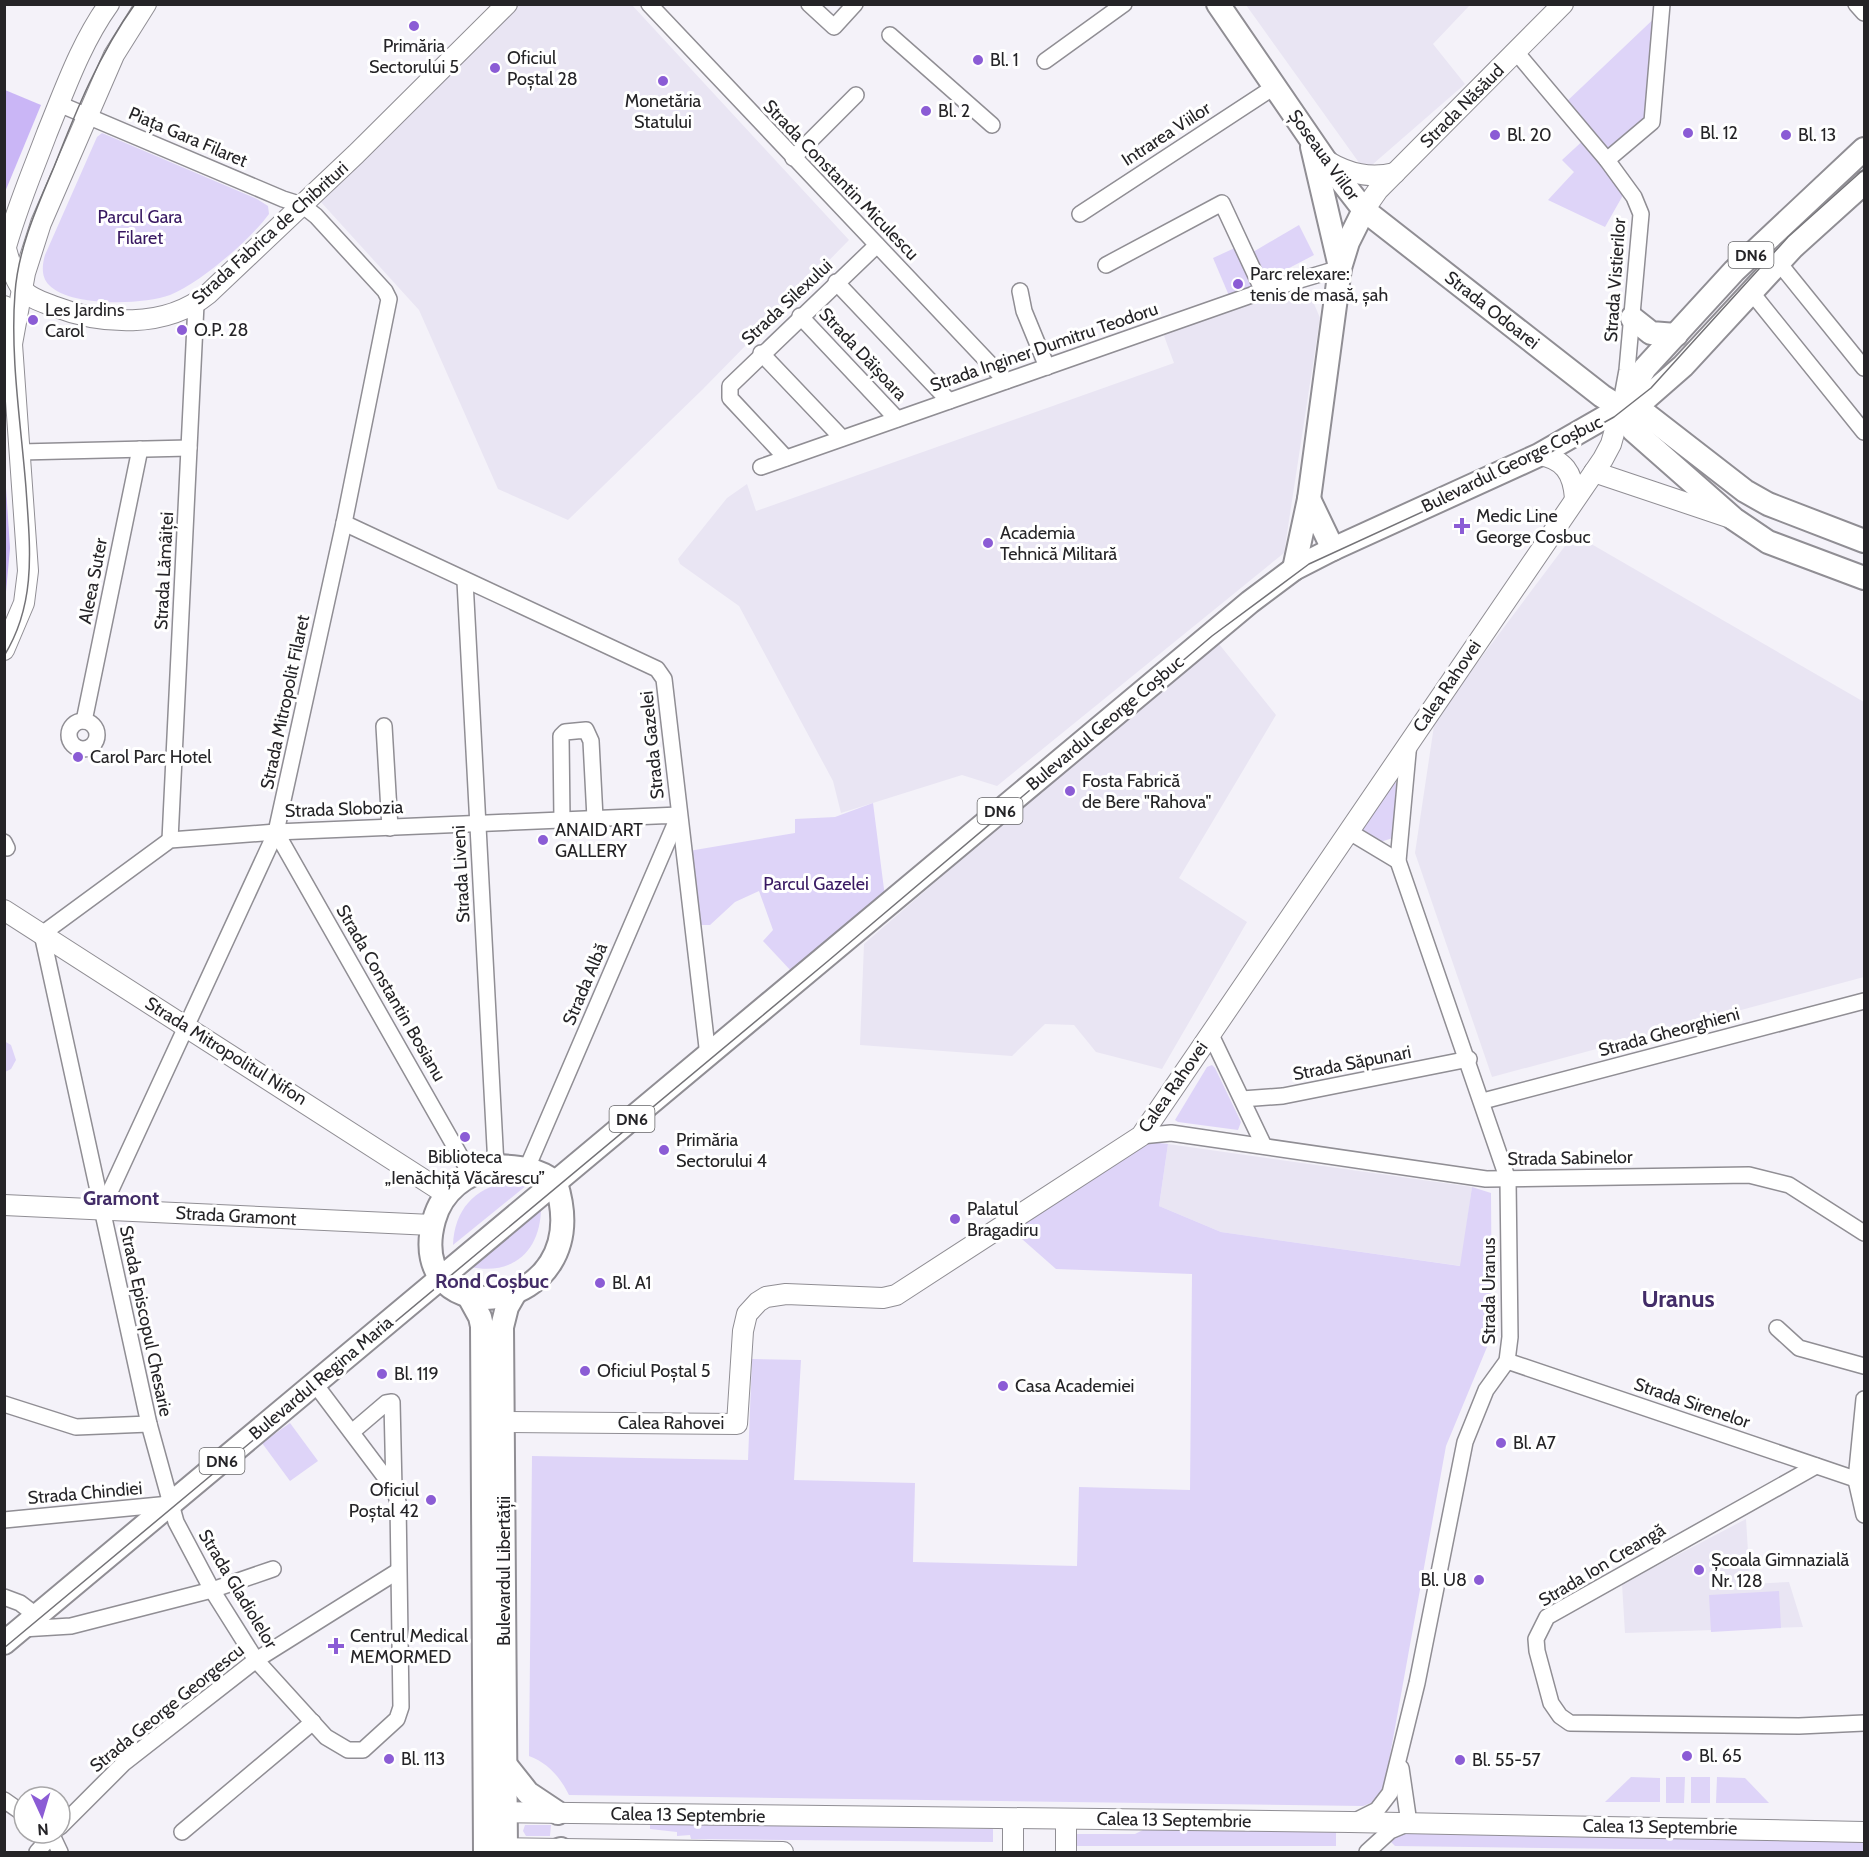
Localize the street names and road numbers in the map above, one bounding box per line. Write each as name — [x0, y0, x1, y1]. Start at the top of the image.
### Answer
street label: Strada Năsăud — [1415, 59, 1509, 153]
street label: Strada Constantin Miculescu — [759, 95, 923, 265]
street label: Intrarea Viilor — [1118, 97, 1215, 171]
street label: Piața Gara Filaret — [125, 102, 251, 173]
street label: Șoseaua Viilor — [1284, 105, 1365, 205]
street label: Strada Fabrica de Chibrituri — [187, 157, 353, 309]
street label: Strada Vistierilor — [1600, 217, 1630, 343]
road number: DN6 — [1728, 242, 1774, 268]
street label: Strada Silexului — [737, 254, 837, 350]
street label: Strada Odoarei — [1440, 266, 1544, 354]
street label: Strada Inginer Dumitru Teodoru — [927, 298, 1161, 396]
street label: Strada Dăișoara — [814, 303, 912, 406]
street label: Bulevardul George Coșbuc — [1418, 411, 1607, 518]
street label: Strada Lămâiței — [150, 511, 179, 631]
street label: Aleea Suter — [74, 536, 112, 626]
street label: Strada Mitropolit Filaret — [256, 613, 314, 791]
street label: Calea Rahovei — [1408, 636, 1486, 736]
street label: Bulevardul George Coșbuc — [1022, 651, 1189, 796]
street label: Strada Gazelei — [635, 690, 669, 800]
street label: Strada Slobozia — [285, 796, 404, 822]
road number: DN6 — [978, 798, 1022, 824]
street label: Strada Liveni — [447, 825, 475, 923]
street label: Strada Constantin Bosianu — [331, 901, 451, 1085]
street label: Strada Albă — [558, 939, 612, 1028]
street label: Strada Mitropolitul Nifon — [141, 992, 311, 1110]
street label: Strada Gheorghieni — [1596, 1003, 1742, 1061]
street label: Calea Rahovei — [1133, 1037, 1213, 1137]
street label: Strada Săpunari — [1291, 1041, 1413, 1085]
road number: DN6 — [610, 1106, 654, 1132]
street label: Strada Sabinelor — [1507, 1146, 1633, 1170]
street label: Strada Gramont — [175, 1202, 297, 1230]
street label: Strada Episcopul Chesarie — [115, 1223, 177, 1419]
street label: Strada Uranus — [1478, 1237, 1500, 1345]
street label: Bulevardul Regina Maria — [245, 1311, 398, 1445]
street label: Strada Sirenelor — [1631, 1373, 1753, 1433]
street label: Calea Rahovei — [618, 1412, 724, 1434]
road number: DN6 — [200, 1448, 244, 1474]
street label: Strada Chindiei — [27, 1477, 143, 1509]
street label: Bulevardul Libertății — [493, 1496, 516, 1646]
street label: Strada Ion Creangă — [1535, 1518, 1669, 1611]
street label: Strada Gladiolelor — [194, 1526, 282, 1653]
street label: Strada George Georgescu — [85, 1639, 249, 1777]
street label: Calea 13 Septembrie — [610, 1803, 766, 1827]
street label: Calea 13 Septembrie — [1096, 1808, 1252, 1832]
street label: Calea 13 Septembrie — [1582, 1815, 1738, 1839]

